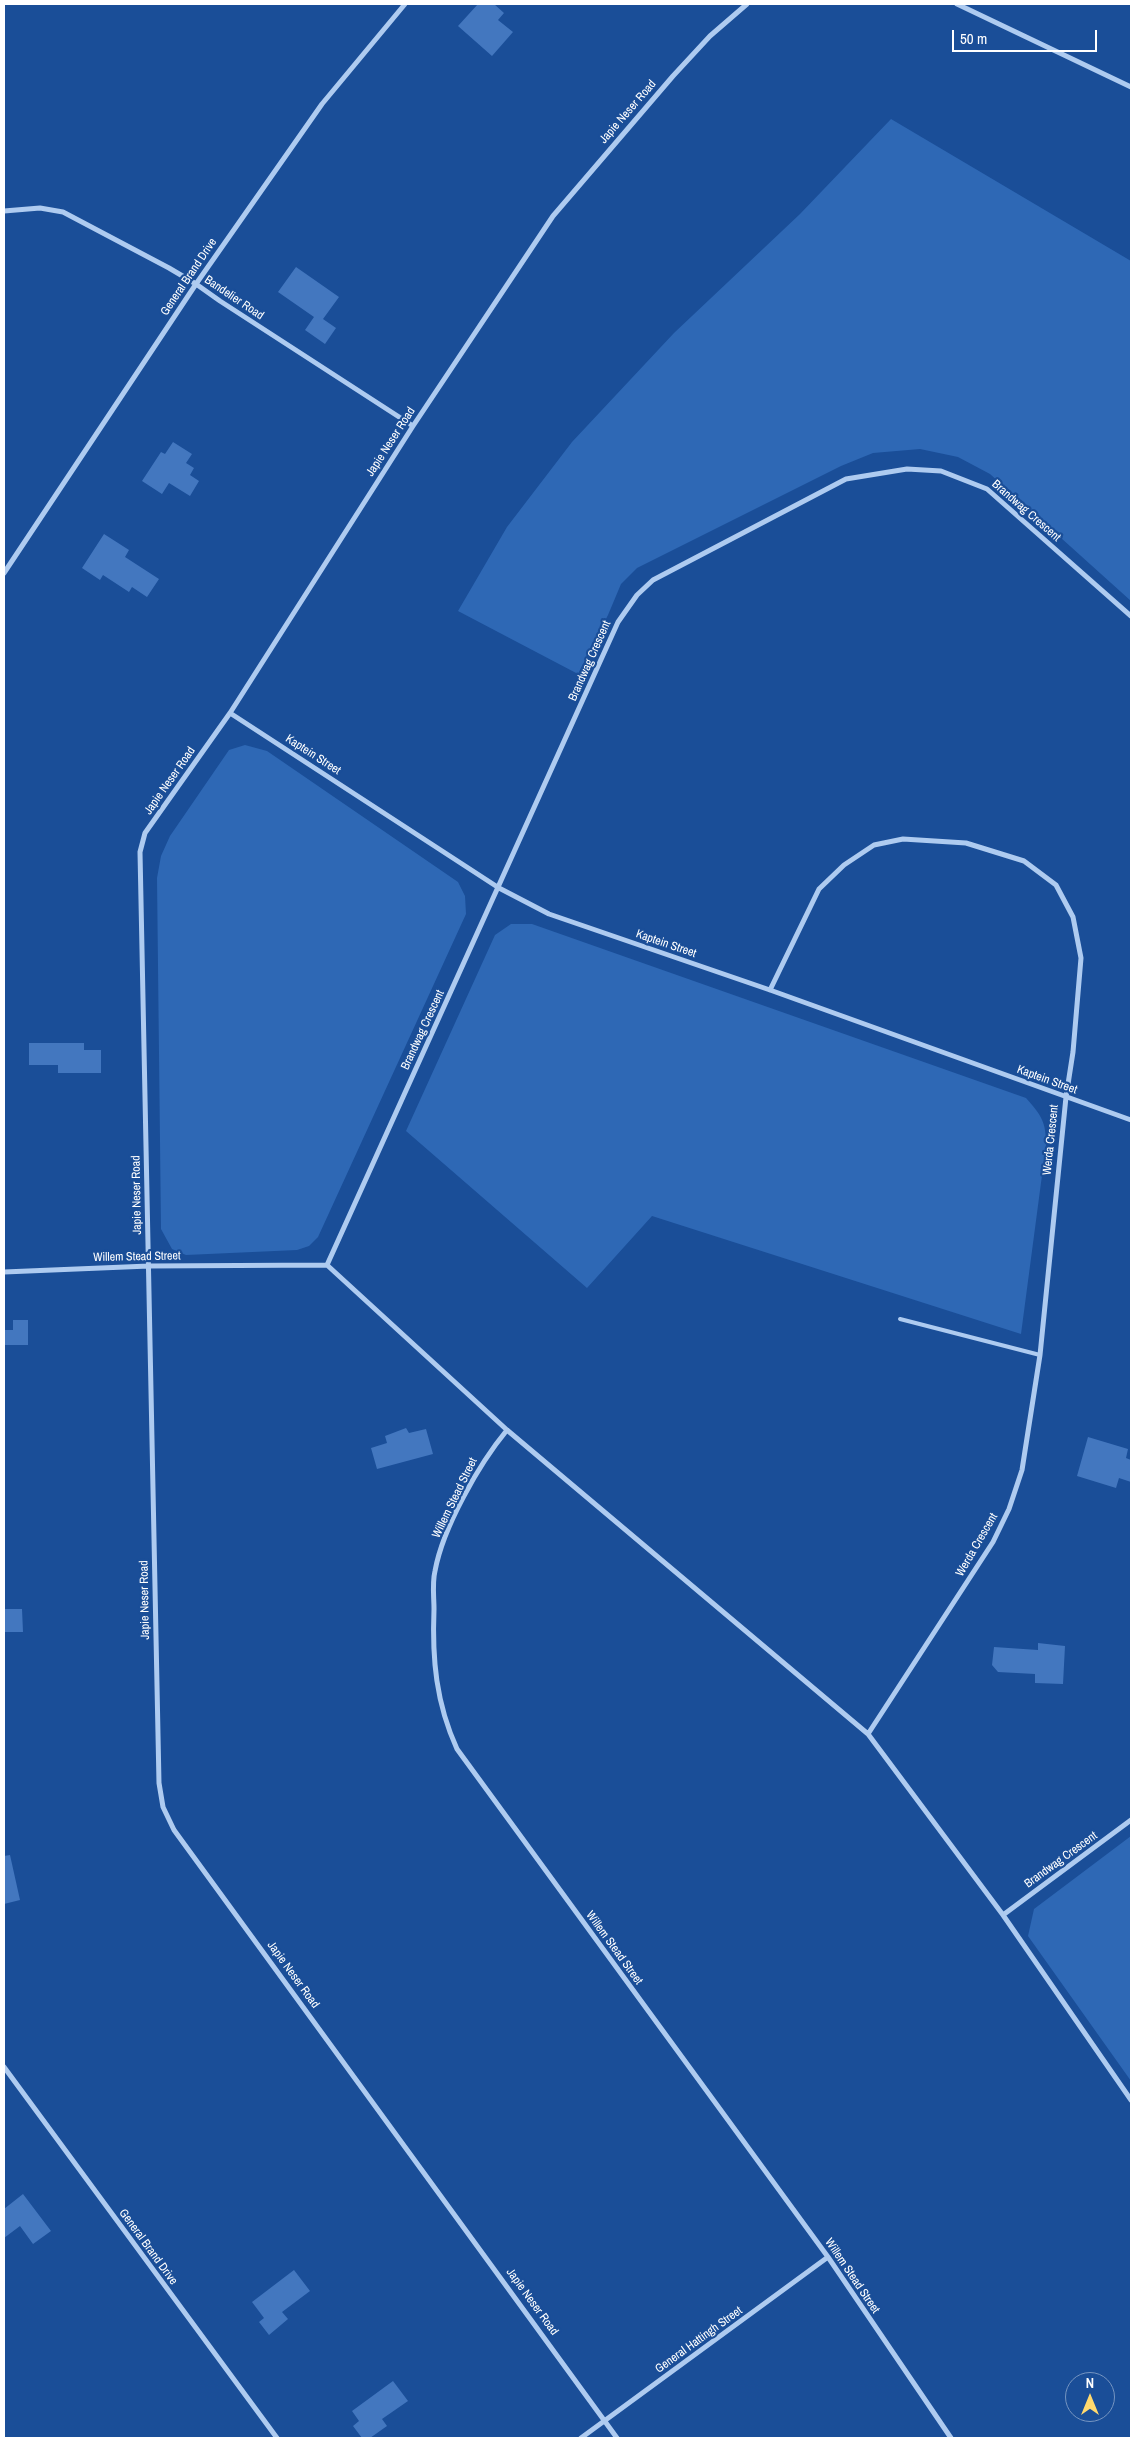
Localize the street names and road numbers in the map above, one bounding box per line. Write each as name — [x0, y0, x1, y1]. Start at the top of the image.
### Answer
street label: Japie Neser Road — [597, 77, 659, 147]
street label: General Brand Drive — [158, 236, 220, 318]
street label: Bandelier Road — [202, 273, 266, 323]
street label: Japie Neser Road — [363, 405, 419, 479]
street label: Brandwag Crescent — [989, 477, 1063, 545]
street label: Brandwag Crescent — [566, 619, 614, 703]
street label: Kaptein Street — [283, 732, 343, 778]
street label: Japie Neser Road — [141, 744, 199, 818]
street label: Kaptein Street — [634, 927, 698, 961]
street label: Brandwag Crescent — [398, 988, 448, 1072]
street label: Kaptein Street — [1015, 1062, 1079, 1098]
street label: Werda Crescent — [1040, 1104, 1062, 1176]
street label: Japie Neser Road — [129, 1155, 145, 1235]
street label: Willem Stead Street — [93, 1249, 181, 1265]
street label: Willem Stead Street — [429, 1456, 481, 1540]
street label: Werda Crescent — [953, 1511, 1001, 1579]
street label: Japie Neser Road — [137, 1560, 153, 1640]
street label: Brandwag Crescent — [1022, 1829, 1100, 1891]
street label: Willem Stead Street — [582, 1908, 646, 1988]
street label: Japie Neser Road — [264, 1939, 322, 2011]
street label: General Brand Drive — [116, 2206, 180, 2288]
street label: Willem Stead Street — [822, 2236, 882, 2316]
street label: Japie Neser Road — [503, 2266, 561, 2338]
street label: General Hattingh Street — [653, 2304, 745, 2376]

